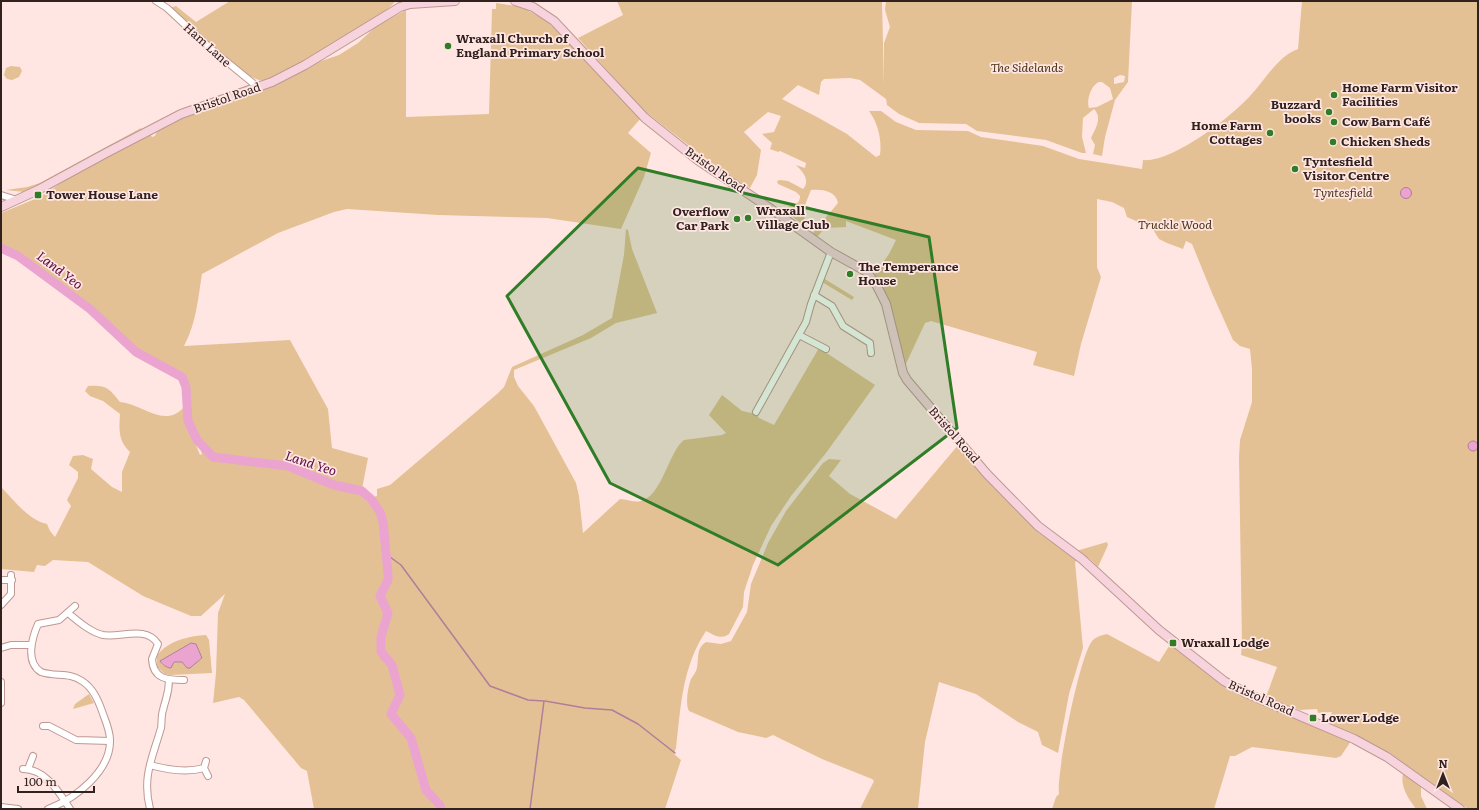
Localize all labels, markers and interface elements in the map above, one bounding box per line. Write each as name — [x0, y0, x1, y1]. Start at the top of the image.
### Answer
street label: Ham Lane — [180, 18, 235, 71]
place label: Wraxall Church of England Primary School — [456, 29, 605, 61]
marker: Wraxall Church of England Primary School — [443, 41, 453, 51]
park label: The Sidelands — [991, 58, 1063, 76]
street label: Bristol Road — [191, 77, 263, 117]
place label: Home Farm Visitor Facilities — [1342, 78, 1458, 110]
marker: Home Farm Visitor Facilities — [1329, 90, 1339, 100]
place label: Buzzard books — [1271, 95, 1321, 127]
marker: Buzzard books — [1324, 107, 1334, 117]
place label: Cow Barn Café — [1342, 112, 1431, 130]
place label: Home Farm Cottages — [1191, 116, 1262, 148]
marker: Cow Barn Café — [1329, 117, 1339, 127]
marker: Home Farm Cottages — [1265, 128, 1275, 138]
place label: Chicken Sheds — [1341, 132, 1430, 150]
marker: Chicken Sheds — [1328, 137, 1338, 147]
street label: Bristol Road — [682, 142, 750, 197]
place label: Tyntesfield Visitor Centre — [1303, 152, 1389, 184]
marker: Tyntesfield Visitor Centre — [1290, 164, 1300, 174]
park label: Tyntesfield — [1313, 183, 1373, 201]
place label: Tower House Lane — [46, 185, 158, 203]
marker: Tower House Lane — [33, 190, 43, 200]
place label: Wraxall Village Club — [756, 201, 830, 233]
place label: Overflow Car Park — [672, 202, 730, 234]
marker: Wraxall Village Club — [743, 213, 753, 223]
marker: Overflow Car Park — [732, 214, 742, 224]
park label: Truckle Wood — [1138, 215, 1212, 233]
water label: Land Yeo — [33, 246, 87, 293]
place label: The Temperance House — [858, 257, 959, 289]
marker: The Temperance House — [845, 269, 855, 279]
street label: Bristol Road — [925, 402, 985, 467]
water label: Land Yeo — [283, 445, 339, 480]
place label: Wraxall Lodge — [1181, 633, 1270, 651]
marker: Wraxall Lodge — [1168, 638, 1178, 648]
street label: Bristol Road — [1226, 675, 1298, 720]
place label: Lower Lodge — [1321, 708, 1399, 726]
marker: Lower Lodge — [1308, 713, 1318, 723]
north arrow — [1423, 754, 1463, 794]
text: N — [1438, 755, 1448, 771]
scale bar — [18, 768, 94, 794]
text: 100 m — [24, 772, 57, 790]

